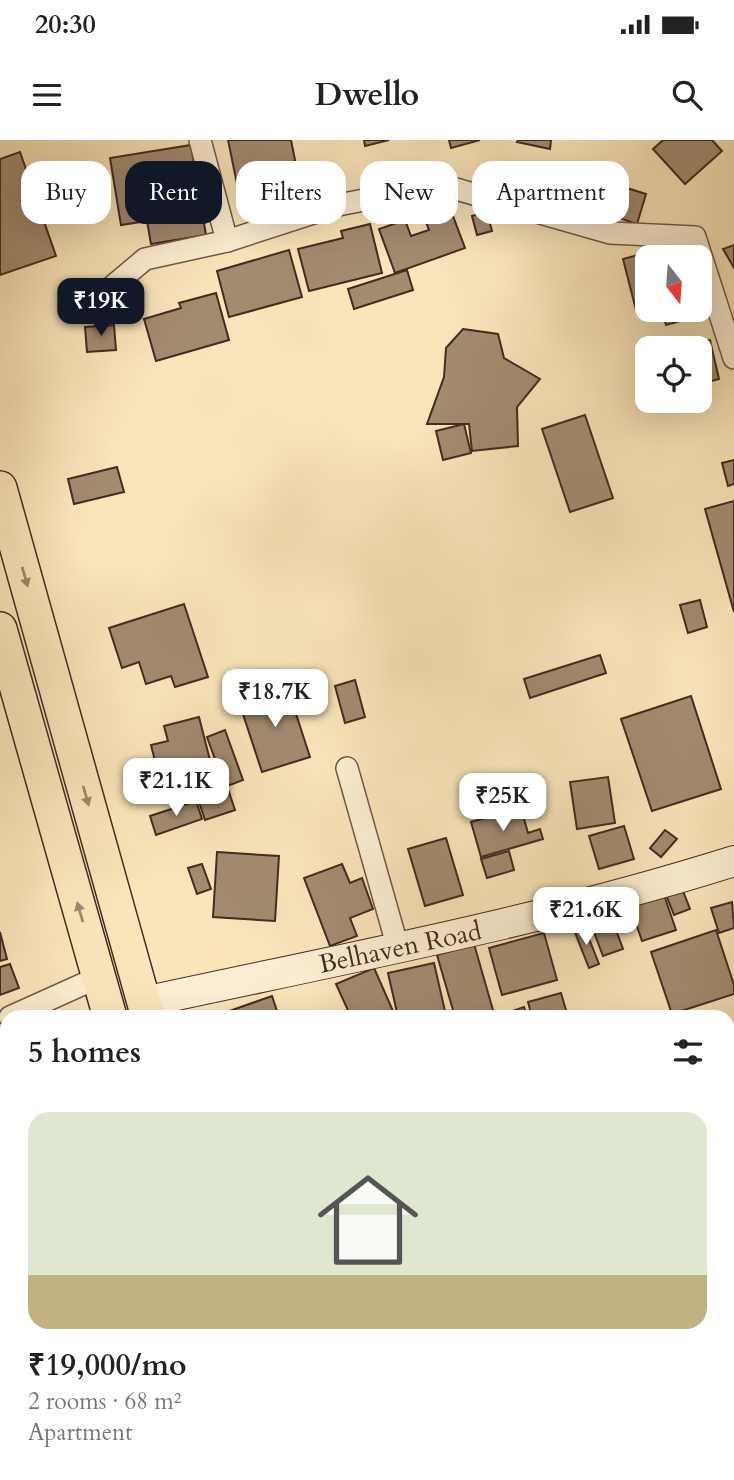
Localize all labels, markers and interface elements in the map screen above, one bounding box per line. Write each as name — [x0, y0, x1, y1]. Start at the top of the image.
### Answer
text: 20:30 — [35, 7, 96, 42]
text: Dwello — [315, 73, 419, 117]
icon: menu — [28, 76, 66, 114]
icon: search — [668, 76, 706, 114]
chip: Buy — [21, 161, 111, 224]
chip: Rent — [125, 161, 222, 224]
chip: Filters — [236, 161, 346, 224]
chip: New — [360, 161, 458, 224]
chip: Apartment — [472, 161, 629, 224]
north arrow — [635, 245, 712, 322]
map controls — [635, 245, 712, 413]
pin: ₹19K — [60, 278, 142, 338]
text: ₹19K — [73, 285, 129, 316]
button: locate — [635, 336, 712, 413]
one-way arrow — [20, 566, 31, 588]
pin: ₹18.7K — [218, 670, 332, 729]
text: ₹18.7K — [238, 676, 312, 707]
pin: ₹21.1K — [119, 758, 233, 818]
text: ₹21.1K — [139, 765, 213, 796]
pin: ₹25K — [462, 774, 544, 833]
text: ₹25K — [475, 780, 531, 811]
one-way arrow — [82, 786, 92, 807]
pin: ₹21.6K — [529, 888, 643, 947]
text: ₹21.6K — [549, 894, 623, 925]
one-way arrow — [75, 901, 85, 922]
street label: Belhaven Road — [316, 913, 485, 982]
text: 5 homes — [28, 1032, 141, 1073]
icon: filters — [669, 1033, 707, 1071]
icon: home — [305, 1157, 431, 1283]
text: ₹19,000/mo — [28, 1345, 187, 1386]
text: 2 rooms · 68 m² — [28, 1386, 181, 1417]
text: Apartment — [28, 1417, 132, 1448]

